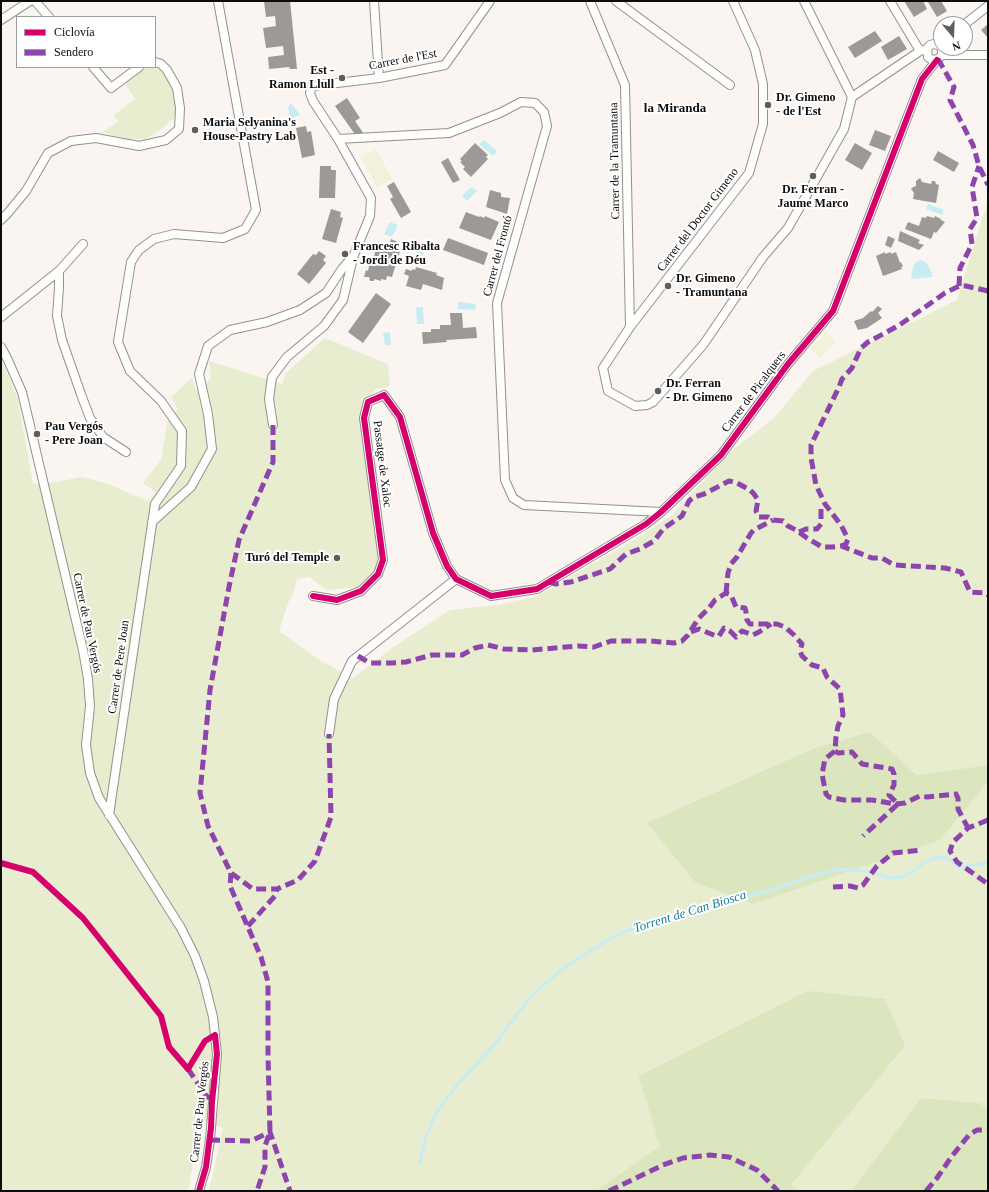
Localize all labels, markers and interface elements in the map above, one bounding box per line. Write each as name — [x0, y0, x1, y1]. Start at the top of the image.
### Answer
legend — [16, 16, 156, 68]
north arrow — [933, 16, 973, 56]
text: Ciclovía — [54, 25, 95, 39]
text: N — [951, 39, 962, 53]
text: Sendero — [54, 45, 93, 59]
street label: Carrer de l'Est — [368, 46, 438, 74]
place label: Est - Ramon Llull — [269, 64, 334, 92]
marker: Est - Ramon Llull — [337, 73, 347, 83]
place label: Dr. Gimeno - de l'Est — [776, 91, 836, 119]
marker: Dr. Gimeno - de l'Est — [763, 100, 773, 110]
district label: la Miranda — [644, 101, 706, 117]
street label: Carrer de la Tramuntana — [607, 102, 623, 220]
place label: Maria Selyanina's House-Pastry Lab — [203, 116, 296, 144]
marker: Maria Selyanina's House-Pastry Lab — [190, 125, 200, 135]
street label: Carrer del Doctor Gimeno — [654, 165, 742, 275]
marker: Dr. Ferran - Jaume Marco — [808, 171, 818, 181]
place label: Dr. Ferran - Jaume Marco — [778, 183, 848, 211]
street label: Carrer del Frontó — [480, 214, 516, 298]
place label: Francesc Ribalta - Jordi de Déu — [353, 240, 440, 268]
marker: Francesc Ribalta - Jordi de Déu — [340, 249, 350, 259]
place label: Dr. Gimeno - Tramuntana — [676, 272, 747, 300]
marker: Dr. Gimeno - Tramuntana — [663, 281, 673, 291]
street label: Carrer de Picalquers — [719, 349, 789, 435]
place label: Dr. Ferran - Dr. Gimeno — [666, 377, 733, 405]
marker: Dr. Ferran - Dr. Gimeno — [653, 386, 663, 396]
place label: Pau Vergós - Pere Joan — [45, 420, 103, 448]
street label: Passatge de Xaloc — [370, 420, 394, 508]
marker: Pau Vergós - Pere Joan — [32, 429, 42, 439]
place label: Turó del Temple — [245, 551, 329, 565]
marker: Turó del Temple — [332, 553, 342, 563]
street label: Carrer de Pau Vergós — [69, 572, 105, 674]
street label: Carrer de Pere Joan — [105, 619, 133, 715]
water label: Torrent de Can Biosca — [632, 887, 748, 937]
street label: Carrer de Pau Vergós — [188, 1060, 212, 1164]

